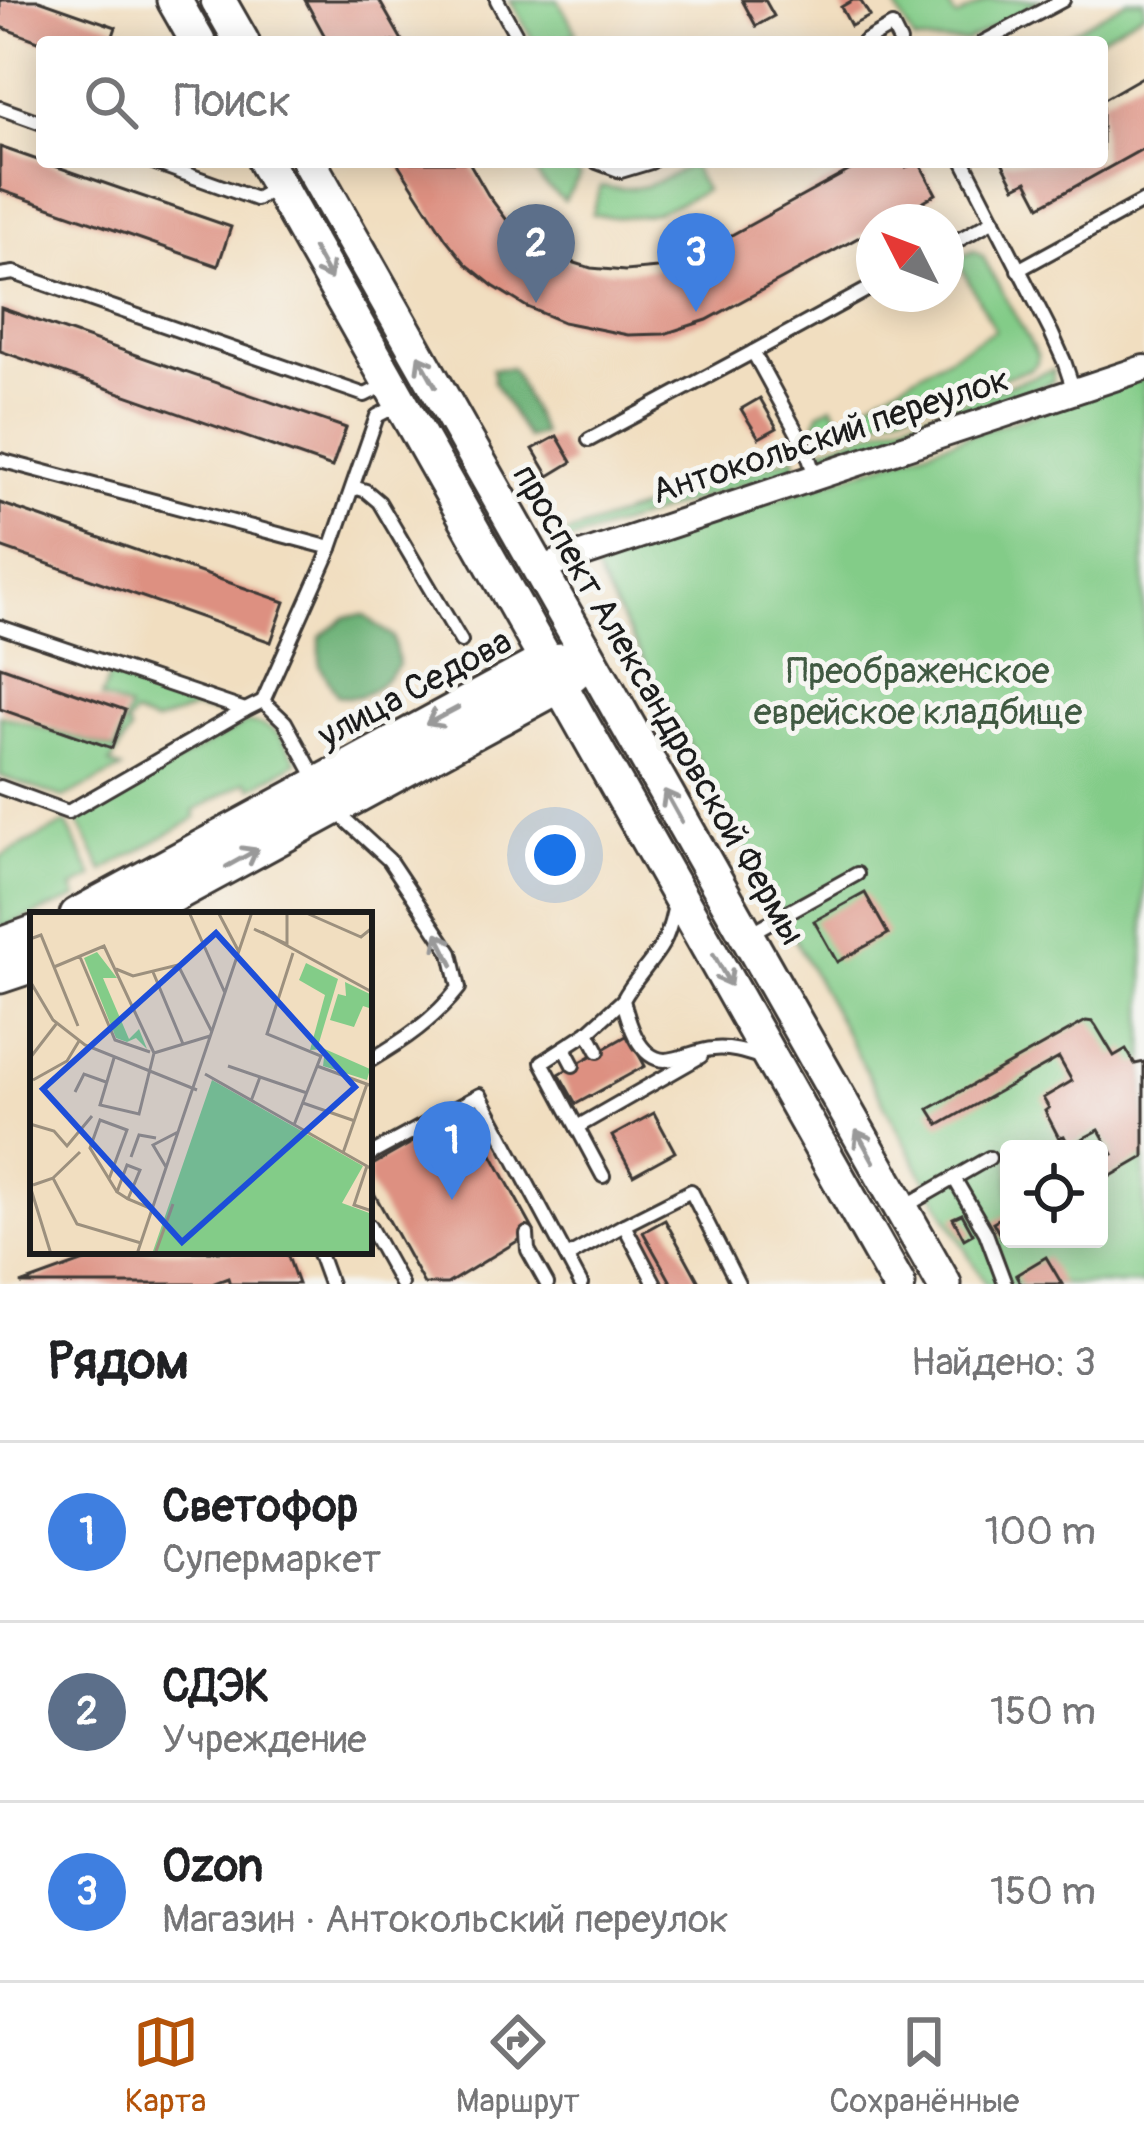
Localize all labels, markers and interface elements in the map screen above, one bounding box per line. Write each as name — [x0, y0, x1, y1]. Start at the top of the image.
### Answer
search box — [36, 36, 1108, 168]
icon: search — [78, 69, 144, 135]
text: Поиск — [174, 74, 291, 130]
pin: 2 — [497, 204, 575, 303]
north arrow — [856, 204, 964, 312]
pin: 3 — [657, 213, 735, 312]
one-way arrow — [311, 246, 335, 281]
one-way arrow — [414, 354, 438, 389]
street label: Антокольский переулок — [646, 356, 1015, 514]
street label: проспект Александровской Фермы — [502, 456, 815, 953]
street label: улица Седова — [309, 619, 519, 759]
park label: Преображенское еврейское кладбище — [754, 649, 1083, 735]
one-way arrow — [426, 705, 461, 728]
one-way arrow — [661, 789, 685, 824]
your location — [525, 825, 585, 885]
one-way arrow — [224, 846, 259, 869]
inset map — [30, 912, 372, 1254]
one-way arrow — [433, 932, 456, 968]
one-way arrow — [710, 952, 734, 987]
pin: 1 — [413, 1101, 491, 1200]
one-way arrow — [853, 1129, 876, 1164]
map controls — [1000, 1140, 1108, 1248]
button: locate — [1000, 1140, 1108, 1248]
text: Рядом — [48, 1330, 189, 1394]
text: Найдено: 3 — [911, 1338, 1096, 1387]
text: Светофор — [162, 1479, 358, 1535]
text: 1 — [79, 1507, 95, 1556]
text: 100 m — [984, 1507, 1096, 1556]
text: Супермаркет — [162, 1535, 381, 1584]
text: СДЭК — [162, 1659, 270, 1715]
text: 2 — [76, 1687, 98, 1736]
text: 150 m — [990, 1687, 1096, 1736]
text: Учреждение — [162, 1715, 366, 1764]
text: Ozon — [162, 1839, 263, 1895]
text: 3 — [76, 1867, 98, 1916]
text: 150 m — [990, 1867, 1096, 1916]
text: Магазин · Антокольский переулок — [162, 1895, 729, 1944]
tab: Карта — [125, 2009, 206, 2122]
tab: Маршрут — [456, 2009, 580, 2122]
tab: Сохранённые — [829, 2009, 1019, 2122]

